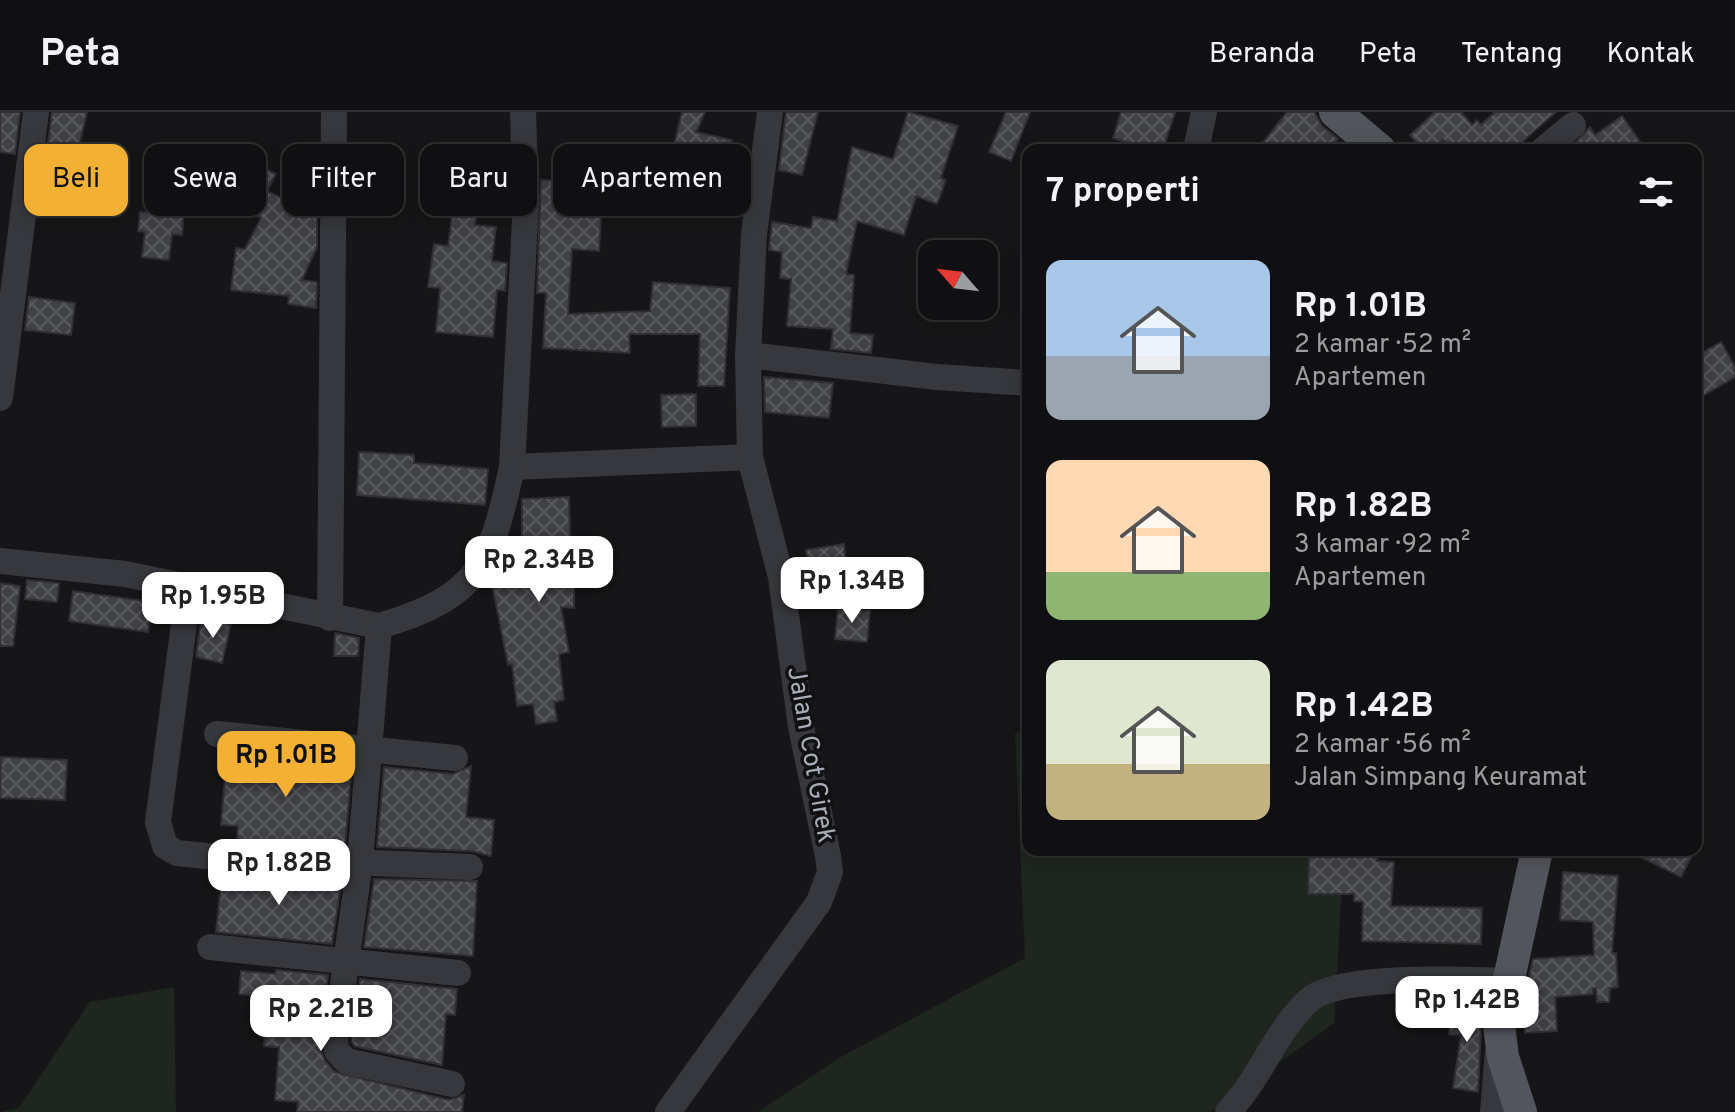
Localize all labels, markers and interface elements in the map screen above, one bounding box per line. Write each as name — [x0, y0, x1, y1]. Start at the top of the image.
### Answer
text: Peta — [40, 31, 121, 80]
text: Beranda — [1209, 37, 1315, 73]
text: Peta — [1359, 37, 1417, 73]
text: Tentang — [1461, 37, 1562, 73]
text: Kontak — [1606, 37, 1695, 73]
chip: Beli — [24, 144, 128, 216]
chip: Sewa — [144, 144, 266, 216]
chip: Filter — [282, 144, 404, 216]
chip: Baru — [420, 144, 537, 216]
chip: Apartemen — [553, 144, 751, 216]
icon: filters — [1634, 170, 1678, 214]
text: 7 properti — [1046, 171, 1200, 214]
north arrow — [918, 240, 998, 320]
map controls — [918, 240, 998, 320]
text: Rp 1.01B — [1294, 286, 1427, 329]
icon: home — [1110, 292, 1206, 388]
text: 2 kamar · 52 m² — [1294, 329, 1471, 362]
text: Apartemen — [1294, 362, 1426, 395]
text: Rp 1.82B — [1294, 486, 1433, 529]
icon: home — [1110, 492, 1206, 588]
text: 3 kamar · 92 m² — [1294, 529, 1470, 562]
pin: Rp 2.34B — [456, 536, 622, 604]
text: Rp 2.34B — [483, 545, 595, 578]
pin: Rp 1.34B — [769, 557, 935, 625]
text: Apartemen — [1294, 562, 1426, 595]
text: Rp 1.34B — [799, 566, 905, 599]
pin: Rp 1.95B — [130, 572, 296, 640]
text: Rp 1.95B — [160, 581, 266, 614]
street label: Jalan Cot Girek — [778, 664, 842, 846]
text: Rp 1.42B — [1294, 686, 1434, 729]
icon: home — [1110, 692, 1206, 788]
text: 2 kamar · 56 m² — [1294, 729, 1471, 762]
pin: Rp 1.01B — [203, 731, 369, 799]
text: Rp 1.01B — [235, 740, 337, 773]
text: Jalan Simpang Keuramat — [1294, 762, 1587, 795]
pin: Rp 1.82B — [196, 839, 362, 907]
text: Rp 1.82B — [226, 848, 332, 881]
pin: Rp 1.42B — [1384, 976, 1550, 1044]
pin: Rp 2.21B — [238, 985, 404, 1053]
text: Rp 1.42B — [1414, 985, 1520, 1018]
text: Rp 2.21B — [268, 994, 374, 1027]

